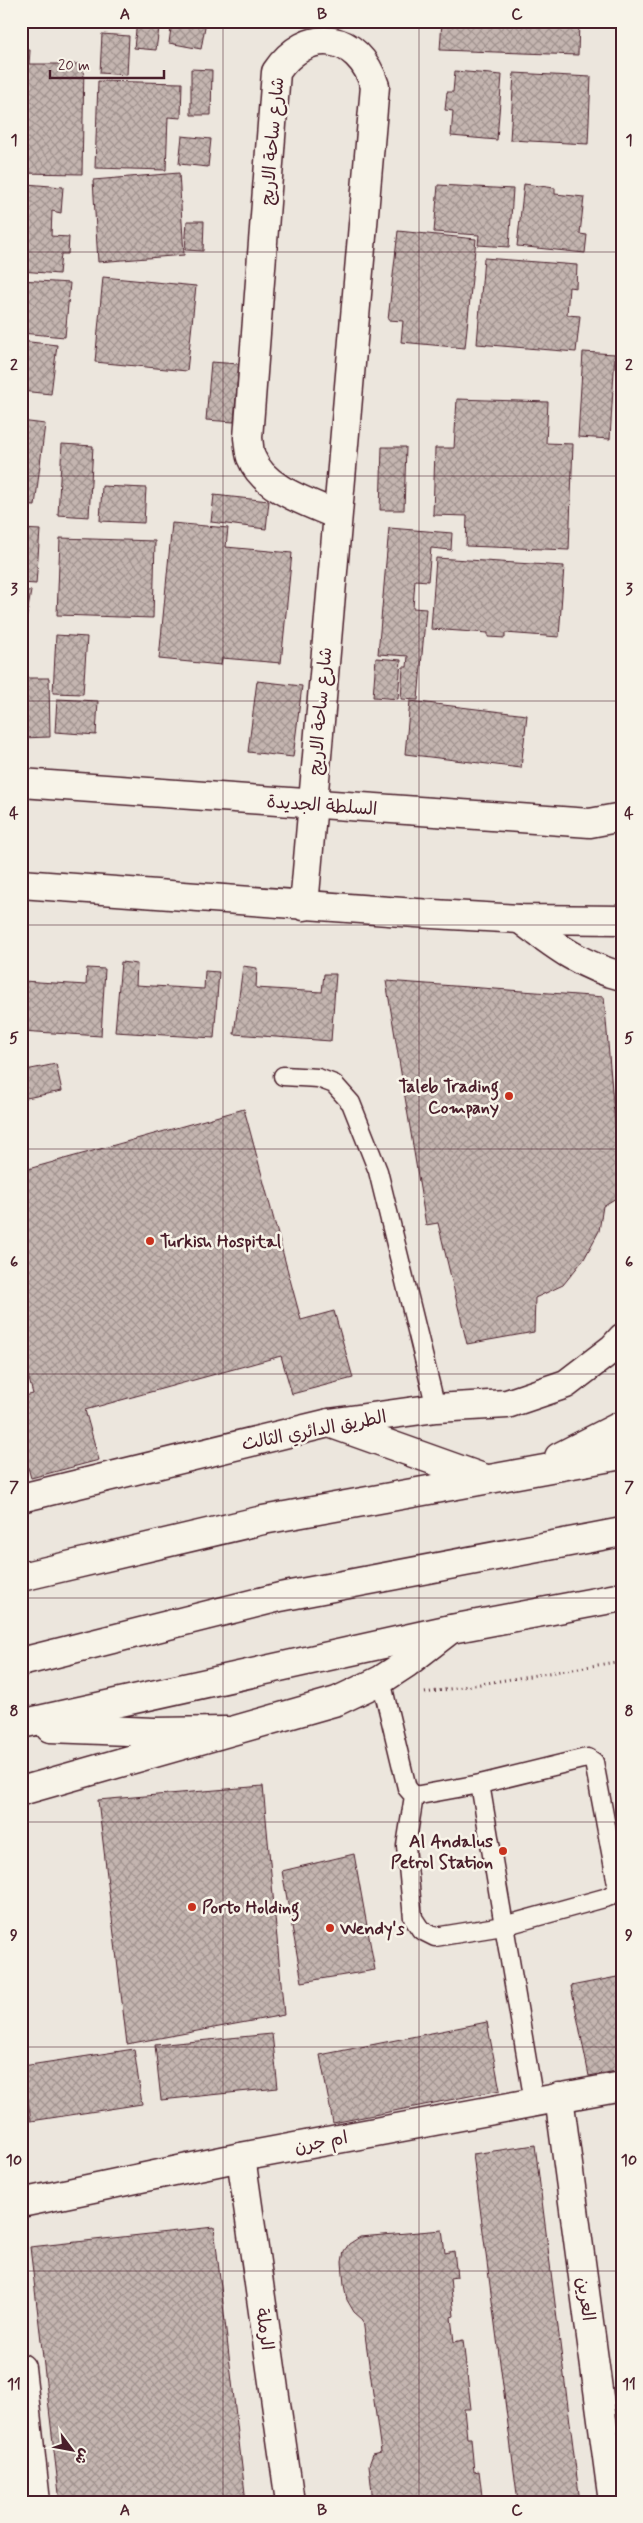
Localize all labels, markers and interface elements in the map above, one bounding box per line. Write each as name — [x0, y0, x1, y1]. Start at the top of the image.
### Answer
text: A — [120, 4, 130, 25]
text: B — [317, 4, 327, 25]
text: C — [511, 4, 523, 25]
scale bar — [50, 48, 164, 80]
text: 20 m — [58, 56, 90, 76]
street label: شارع ساحة الاريج — [255, 76, 291, 206]
text: 1 — [10, 130, 18, 151]
text: 1 — [625, 130, 633, 151]
text: 2 — [10, 355, 18, 376]
text: 2 — [625, 355, 633, 376]
text: 3 — [10, 579, 18, 600]
text: 3 — [625, 579, 633, 600]
street label: شارع ساحة الاريج — [303, 646, 339, 776]
street label: السلطة الجديدة — [266, 790, 378, 822]
text: 4 — [9, 803, 19, 824]
text: 4 — [624, 803, 634, 824]
text: 5 — [9, 1028, 19, 1049]
text: 5 — [624, 1028, 634, 1049]
place label: Taleb Trading Company — [398, 1075, 499, 1120]
marker: Taleb Trading Company — [503, 1090, 515, 1102]
place label: Turkish Hospital — [160, 1230, 282, 1254]
marker: Turkish Hospital — [144, 1235, 156, 1247]
text: 6 — [10, 1252, 18, 1273]
text: 6 — [625, 1252, 633, 1273]
street label: الطريق الدائري الثالث — [240, 1405, 389, 1457]
text: 7 — [9, 1477, 19, 1498]
text: 7 — [624, 1477, 634, 1498]
text: 8 — [9, 1701, 19, 1722]
text: 8 — [624, 1701, 634, 1722]
place label: Al Andalus Petrol Station — [391, 1830, 493, 1875]
marker: Al Andalus Petrol Station — [497, 1845, 509, 1857]
place label: Porto Holding — [202, 1896, 300, 1922]
marker: Porto Holding — [186, 1901, 198, 1913]
place label: Wendy's — [339, 1917, 404, 1941]
marker: Wendy's — [324, 1922, 336, 1934]
text: 9 — [10, 1925, 18, 1946]
text: 9 — [625, 1925, 633, 1946]
street label: ام جرن — [293, 2126, 350, 2161]
text: 10 — [6, 2150, 22, 2171]
text: 10 — [621, 2150, 637, 2171]
street label: العرين — [570, 2276, 600, 2323]
street label: الرملة — [249, 2306, 279, 2352]
text: 11 — [7, 2374, 21, 2395]
text: 11 — [622, 2374, 636, 2395]
north arrow — [48, 2426, 98, 2476]
text: ش — [70, 2445, 94, 2468]
text: A — [120, 2500, 130, 2521]
text: B — [317, 2500, 327, 2521]
text: C — [511, 2500, 523, 2521]

